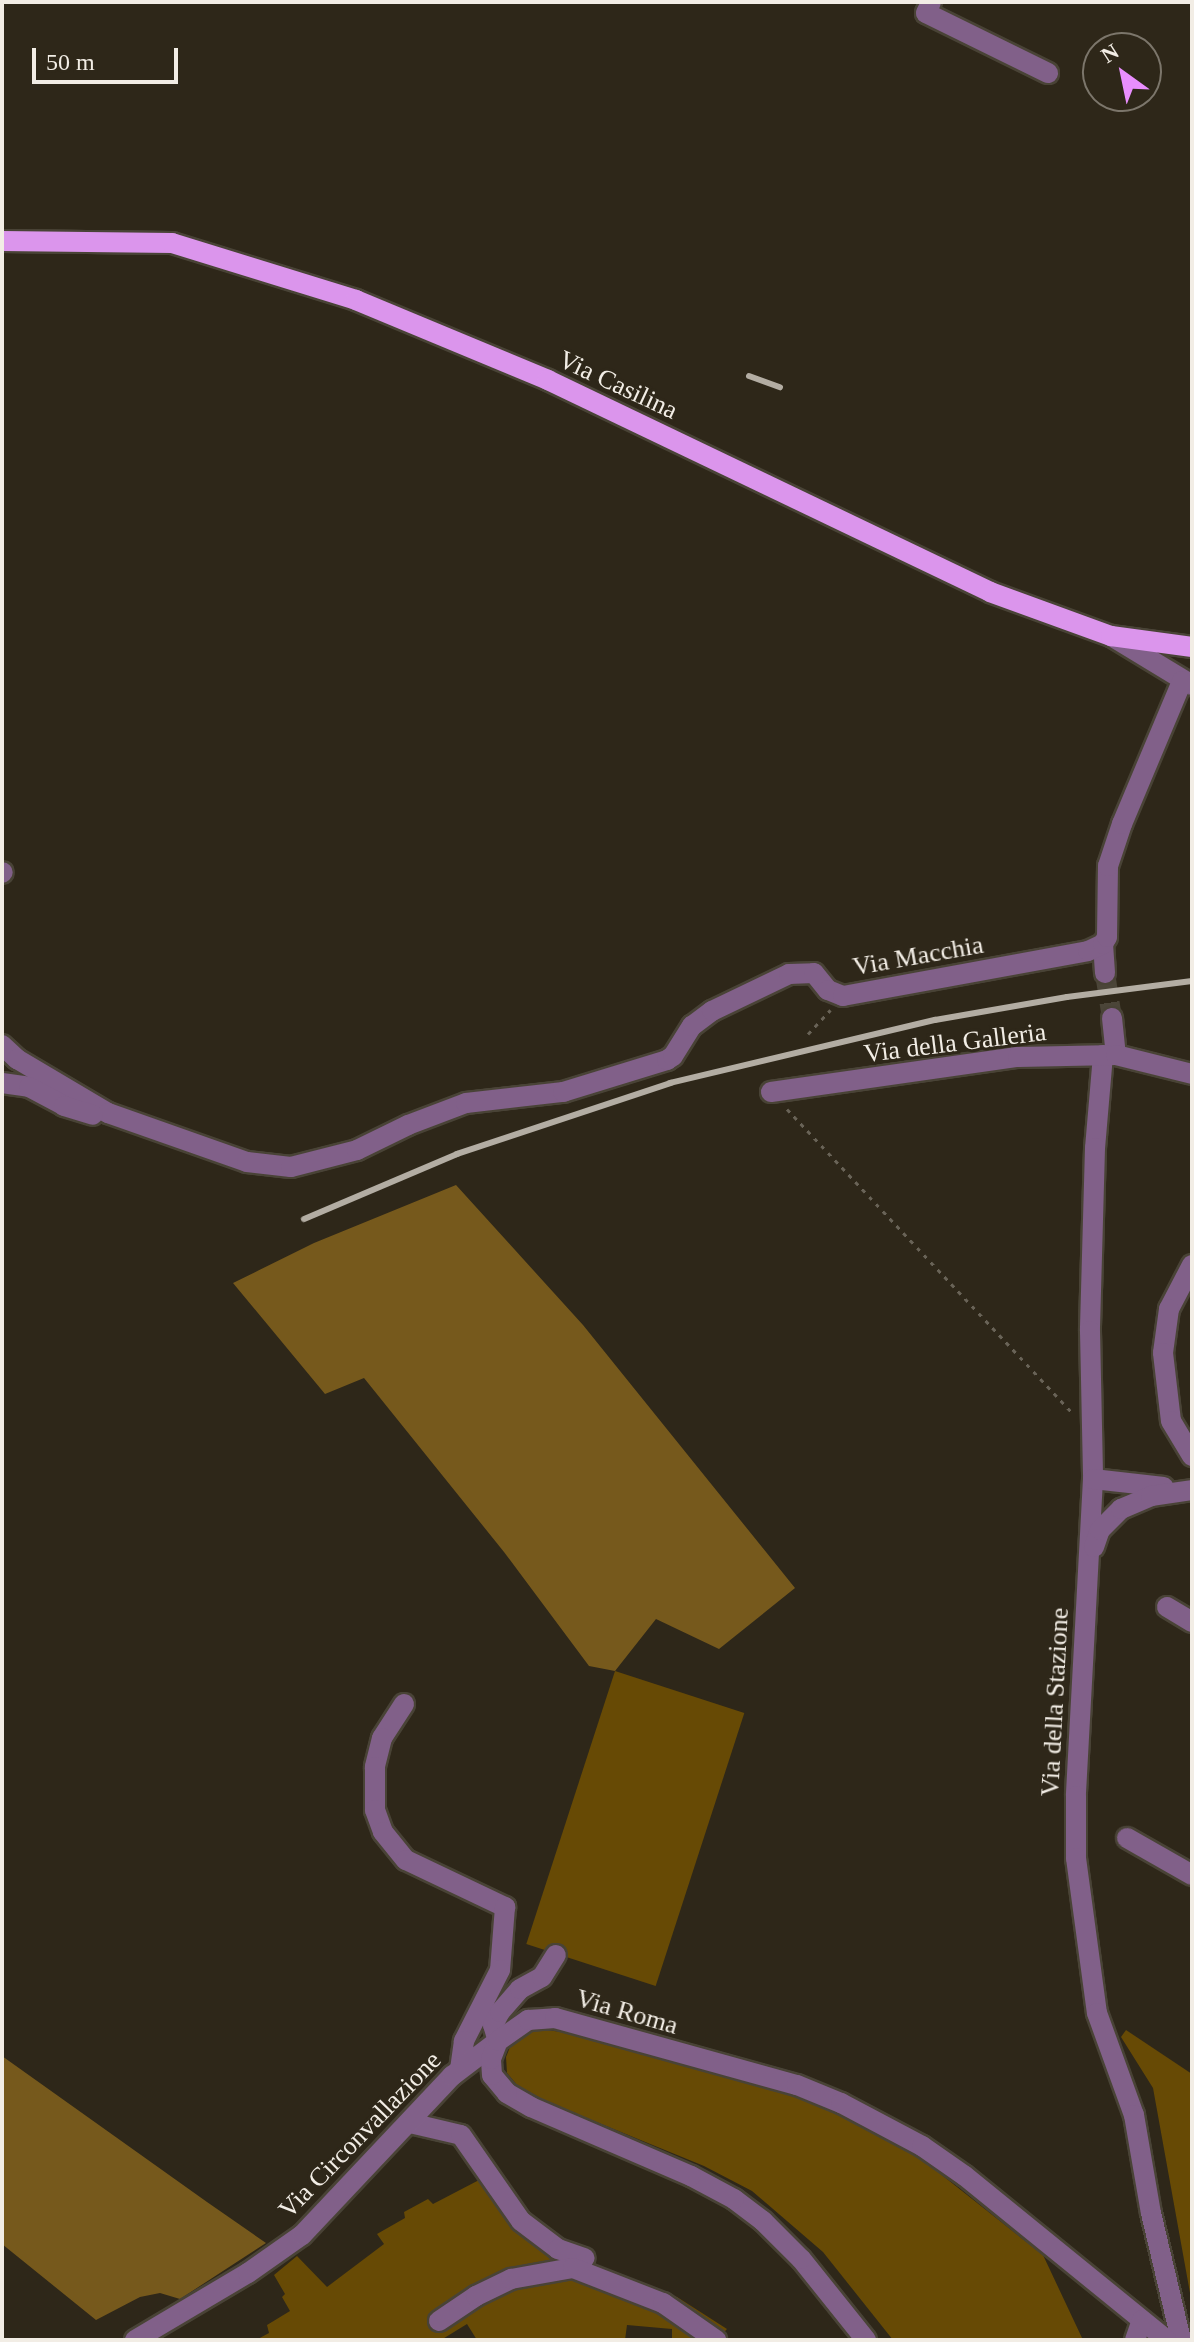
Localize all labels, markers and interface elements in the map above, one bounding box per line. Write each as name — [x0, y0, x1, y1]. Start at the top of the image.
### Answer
scale bar — [36, 32, 182, 82]
north arrow — [1082, 32, 1162, 112]
text: N — [1096, 38, 1123, 68]
text: 50 m — [46, 49, 95, 75]
street label: Via Casilina — [554, 344, 682, 426]
street label: Via Macchia — [850, 929, 986, 983]
street label: Via della Galleria — [862, 1016, 1048, 1070]
street label: Via della Stazione — [1034, 1607, 1076, 1797]
street label: Via Roma — [572, 1983, 682, 2041]
street label: Via Circonvallazione — [272, 2045, 448, 2225]

